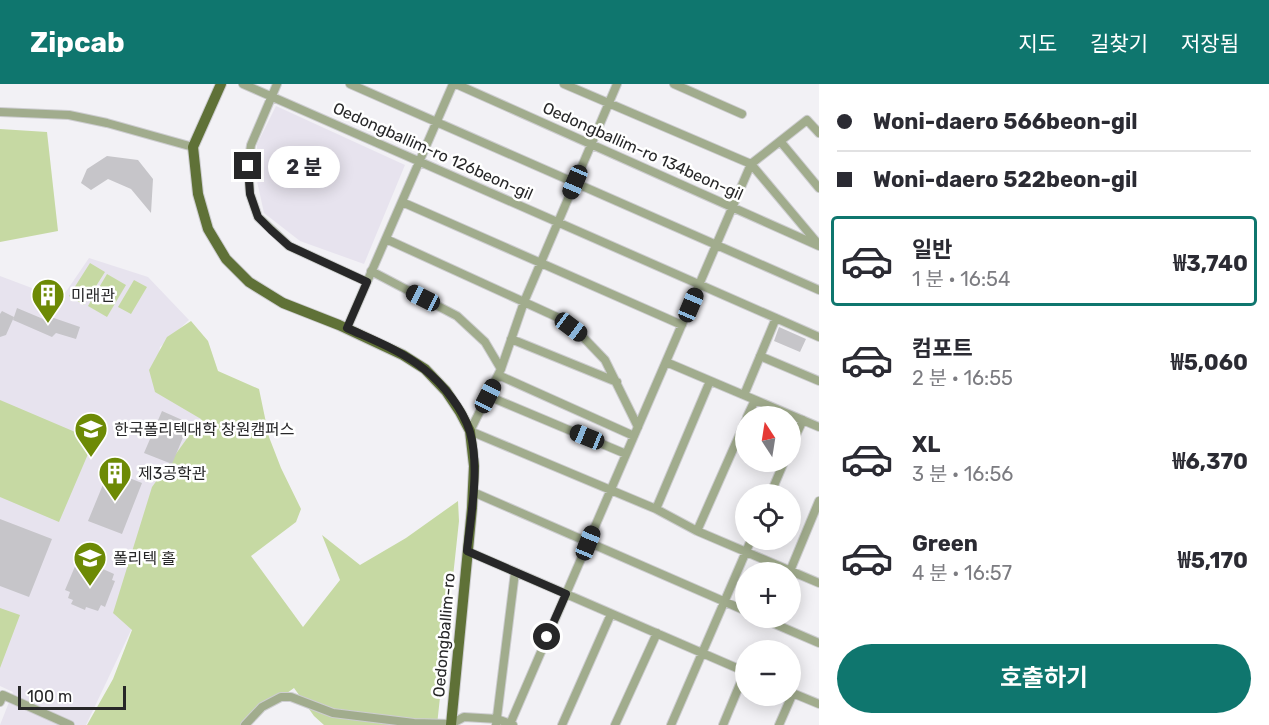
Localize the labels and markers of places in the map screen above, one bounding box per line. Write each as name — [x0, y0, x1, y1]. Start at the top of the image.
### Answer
building icon: 미래관 — [30, 277, 66, 324]
place label: 미래관 — [71, 286, 115, 305]
school or university icon: 한국폴리텍대학 창원캠퍼스 — [73, 411, 109, 458]
place label: 한국폴리텍대학 창원캠퍼스 — [114, 420, 295, 439]
building icon: 제3공학관 — [97, 455, 133, 502]
place label: 제3공학관 — [138, 464, 207, 483]
school or university icon: 폴리텍 홀 — [72, 540, 108, 587]
place label: 폴리텍 홀 — [113, 549, 176, 568]

